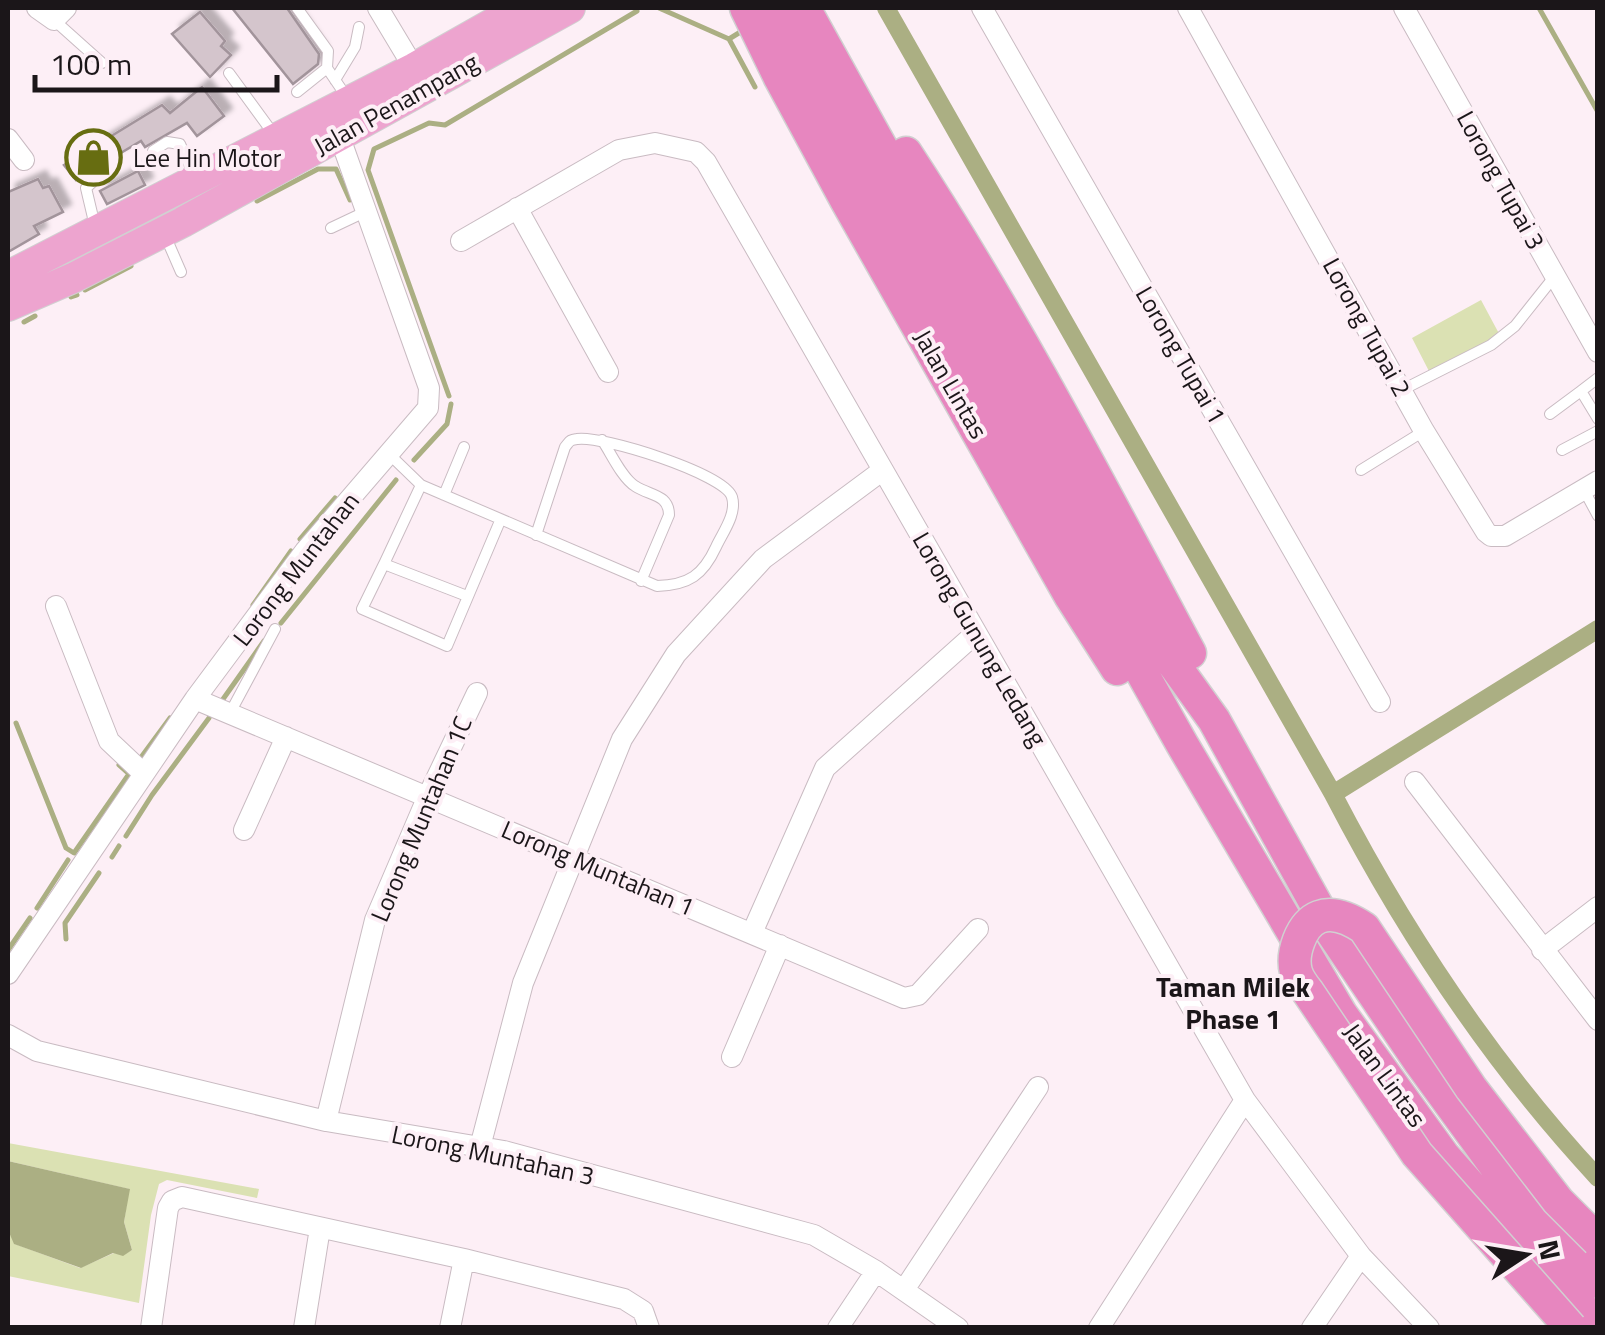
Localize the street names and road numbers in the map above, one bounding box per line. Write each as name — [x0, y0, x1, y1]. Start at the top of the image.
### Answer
street label: Jalan Penampang — [307, 43, 485, 165]
street label: Lorong Tupai 3 — [1447, 104, 1555, 256]
street label: Lorong Tupai 2 — [1313, 251, 1421, 403]
street label: Lorong Tupai 1 — [1126, 279, 1236, 431]
street label: Jalan Lintas — [904, 322, 998, 446]
street label: Lorong Muntahan — [224, 484, 368, 654]
street label: Lorong Gunung Ledang — [903, 525, 1057, 753]
street label: Lorong Muntahan 1C — [361, 710, 481, 928]
street label: Lorong Muntahan 1 — [496, 810, 700, 926]
street label: Jalan Lintas — [1334, 1015, 1436, 1135]
street label: Lorong Muntahan 3 — [388, 1115, 598, 1195]

